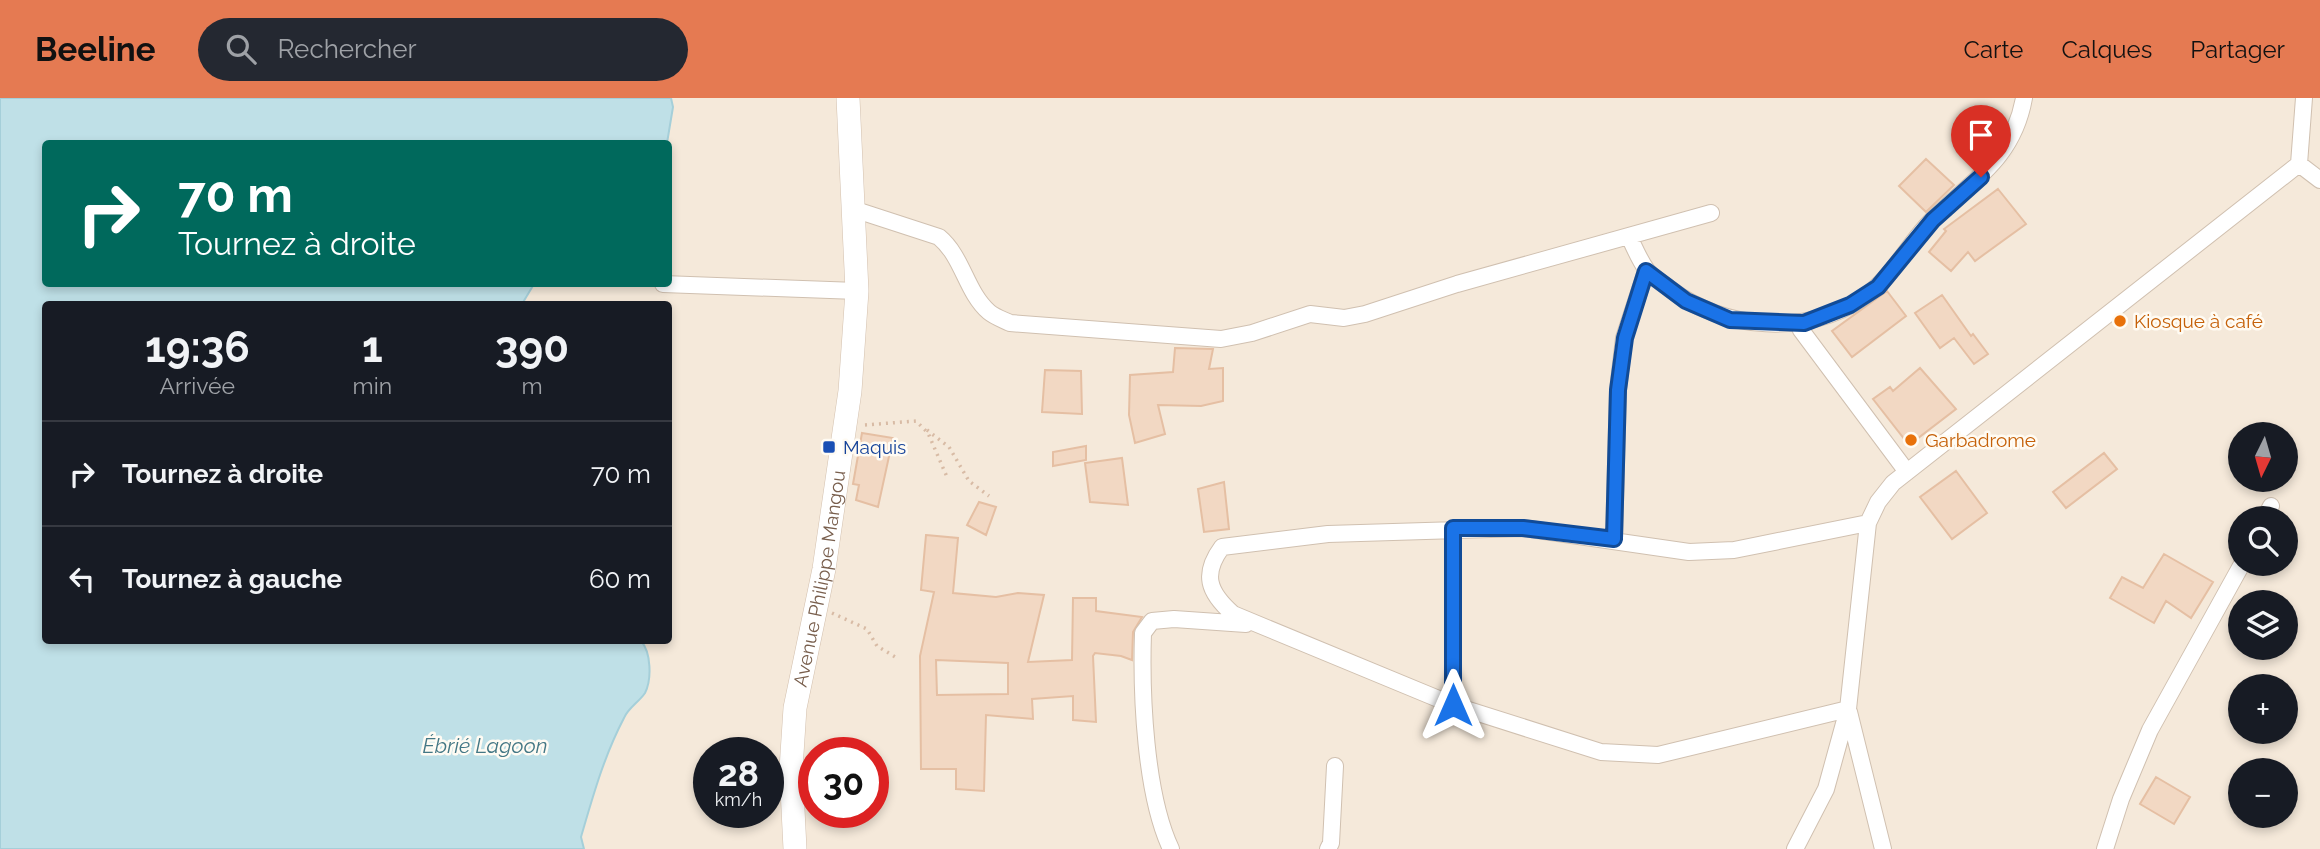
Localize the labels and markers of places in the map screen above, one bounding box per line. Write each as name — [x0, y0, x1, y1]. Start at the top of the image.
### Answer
pin — [1951, 105, 2011, 177]
place label: Kiosque à café — [2134, 310, 2263, 332]
marker: Kiosque à café — [2112, 313, 2128, 329]
place label: Garbadrome — [1925, 429, 2036, 451]
marker: Garbadrome — [1903, 432, 1919, 448]
place label: Maquis — [843, 436, 906, 458]
marker: Maquis — [821, 439, 837, 455]

